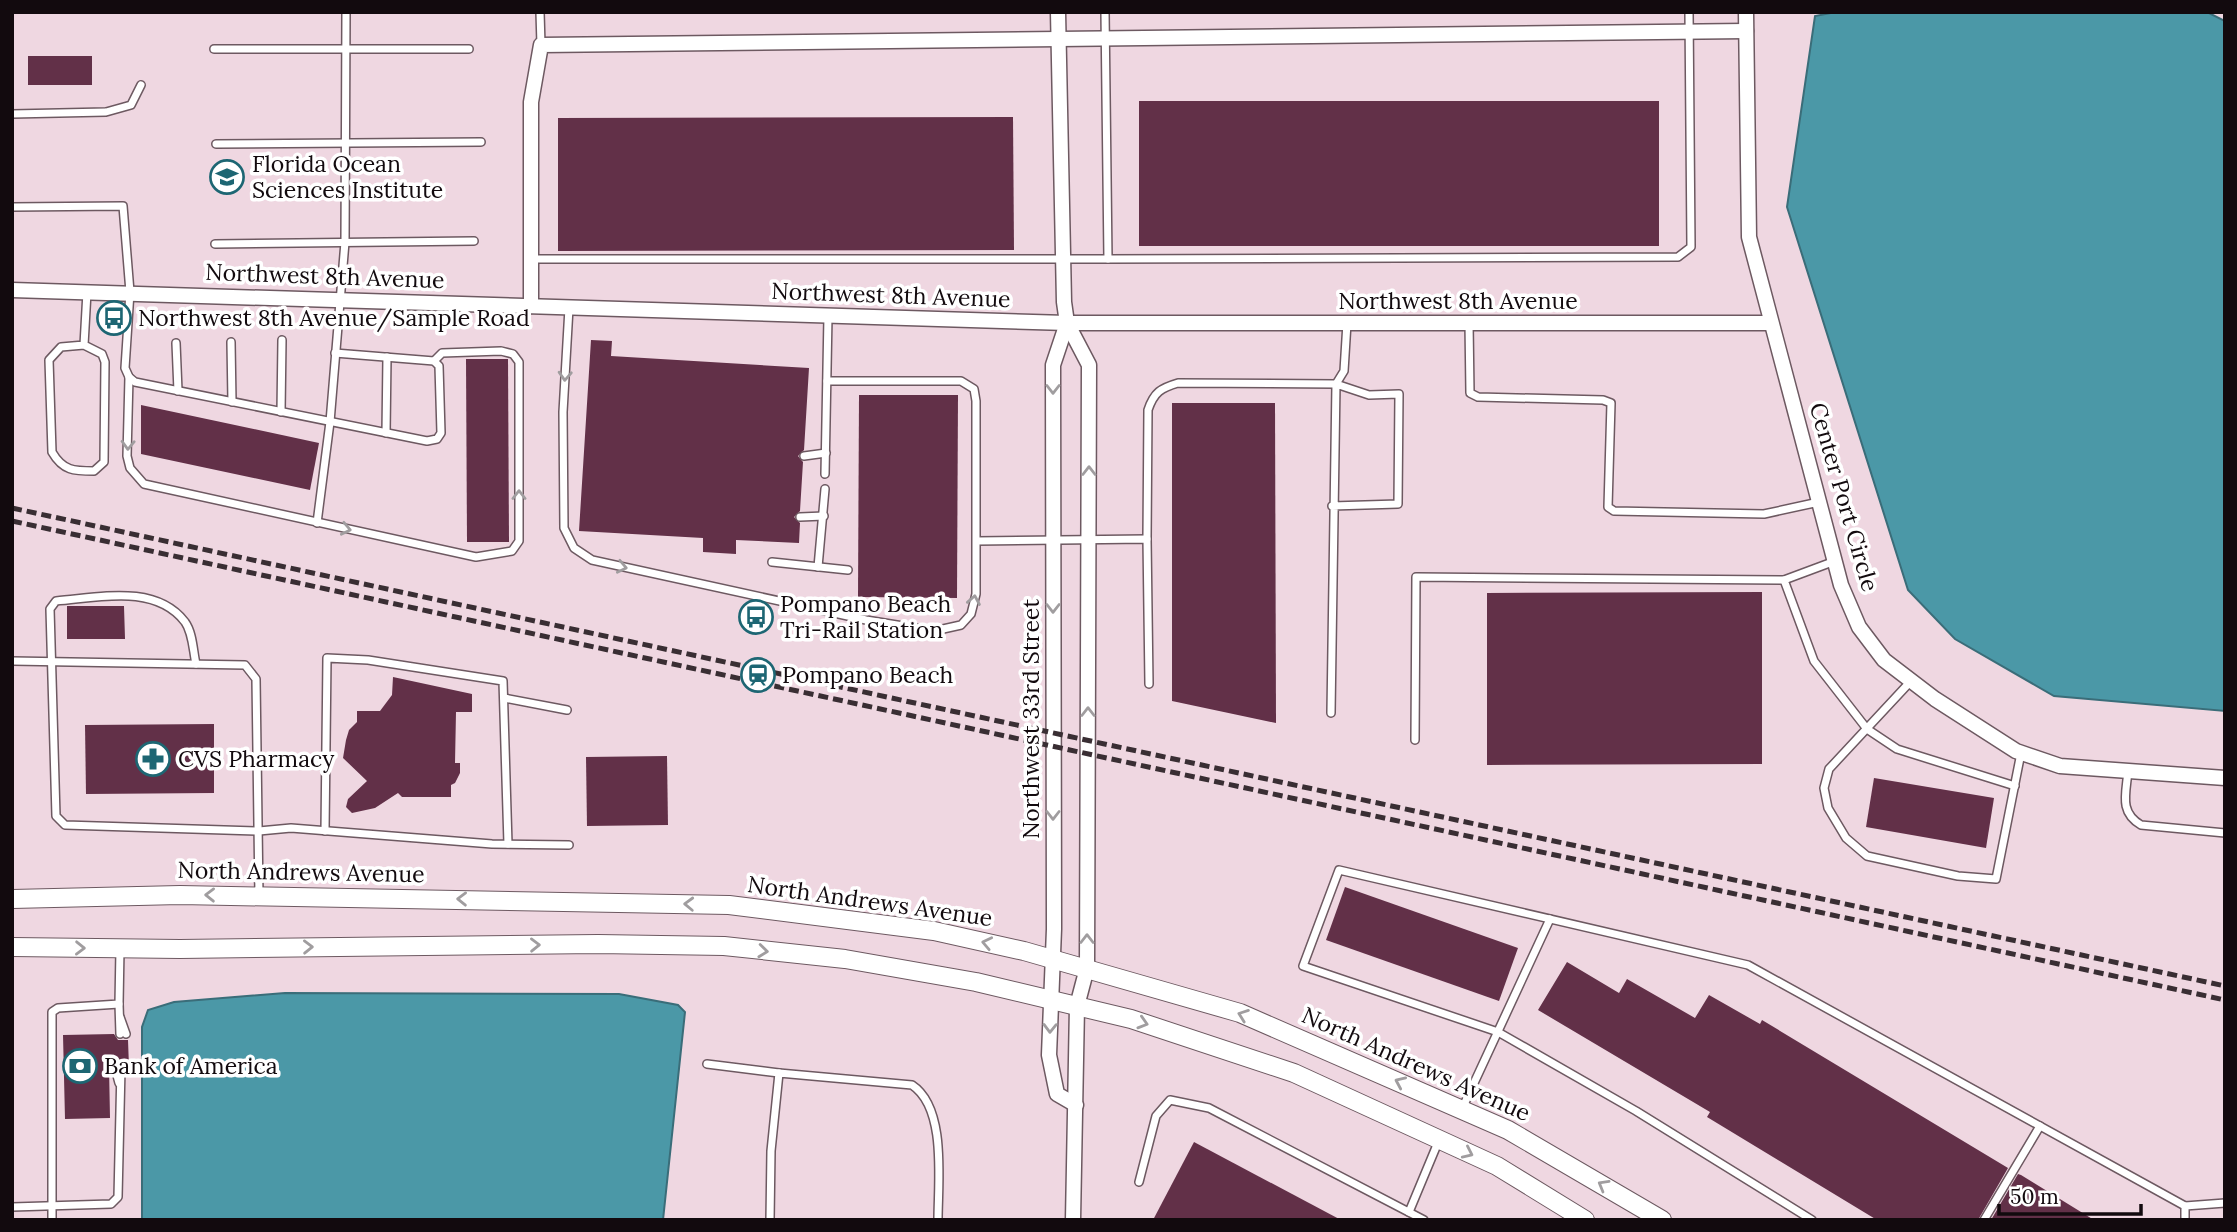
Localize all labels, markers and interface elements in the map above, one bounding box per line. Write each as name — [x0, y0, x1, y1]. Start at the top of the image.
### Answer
place label: Florida Ocean Sciences Institute — [252, 149, 443, 204]
school or university icon: Florida Ocean Sciences Institute — [208, 158, 246, 196]
street label: Northwest 8th Avenue — [205, 257, 445, 294]
street label: Northwest 8th Avenue — [771, 276, 1011, 313]
street label: Northwest 8th Avenue — [1338, 286, 1578, 315]
bus stop icon: Northwest 8th Avenue/Sample Road — [95, 299, 133, 337]
place label: Northwest 8th Avenue/Sample Road — [138, 303, 530, 333]
one-way arrow — [557, 370, 572, 381]
one-way arrow — [1045, 385, 1061, 395]
street label: Center Port Circle — [1804, 399, 1885, 595]
one-way arrow — [120, 440, 135, 451]
one-way arrow — [1081, 465, 1097, 476]
one-way arrow — [511, 490, 527, 500]
one-way arrow — [340, 521, 352, 535]
one-way arrow — [616, 558, 628, 573]
place label: Pompano Beach Tri-Rail Station — [780, 589, 952, 644]
one-way arrow — [966, 594, 981, 606]
bus stop icon: Pompano Beach Tri-Rail Station — [737, 598, 775, 636]
street label: Northwest 33rd Street — [1016, 599, 1045, 839]
one-way arrow — [1045, 603, 1061, 614]
station icon: Pompano Beach — [739, 656, 777, 694]
place label: Pompano Beach — [782, 660, 954, 689]
one-way arrow — [1080, 706, 1096, 716]
pharmacy icon: CVS Pharmacy — [134, 740, 172, 778]
place label: CVS Pharmacy — [178, 744, 335, 773]
one-way arrow — [1045, 810, 1061, 821]
street label: North Andrews Avenue — [177, 855, 425, 888]
street label: North Andrews Avenue — [746, 869, 994, 932]
one-way arrow — [204, 888, 215, 903]
one-way arrow — [456, 891, 466, 907]
one-way arrow — [683, 896, 694, 912]
one-way arrow — [1079, 933, 1095, 944]
one-way arrow — [981, 936, 993, 951]
one-way arrow — [531, 937, 541, 953]
one-way arrow — [303, 939, 314, 955]
one-way arrow — [76, 940, 86, 956]
one-way arrow — [757, 943, 769, 958]
street label: North Andrews Avenue — [1297, 1000, 1535, 1127]
one-way arrow — [1237, 1009, 1249, 1023]
one-way arrow — [1137, 1014, 1149, 1029]
one-way arrow — [1042, 1023, 1058, 1033]
bank icon: Bank of America — [61, 1047, 99, 1085]
place label: Bank of America — [104, 1051, 278, 1080]
one-way arrow — [1395, 1076, 1408, 1090]
one-way arrow — [1461, 1145, 1473, 1159]
scale bar — [1999, 1172, 2141, 1216]
one-way arrow — [1597, 1181, 1610, 1194]
text: 50 m — [2010, 1183, 2059, 1210]

